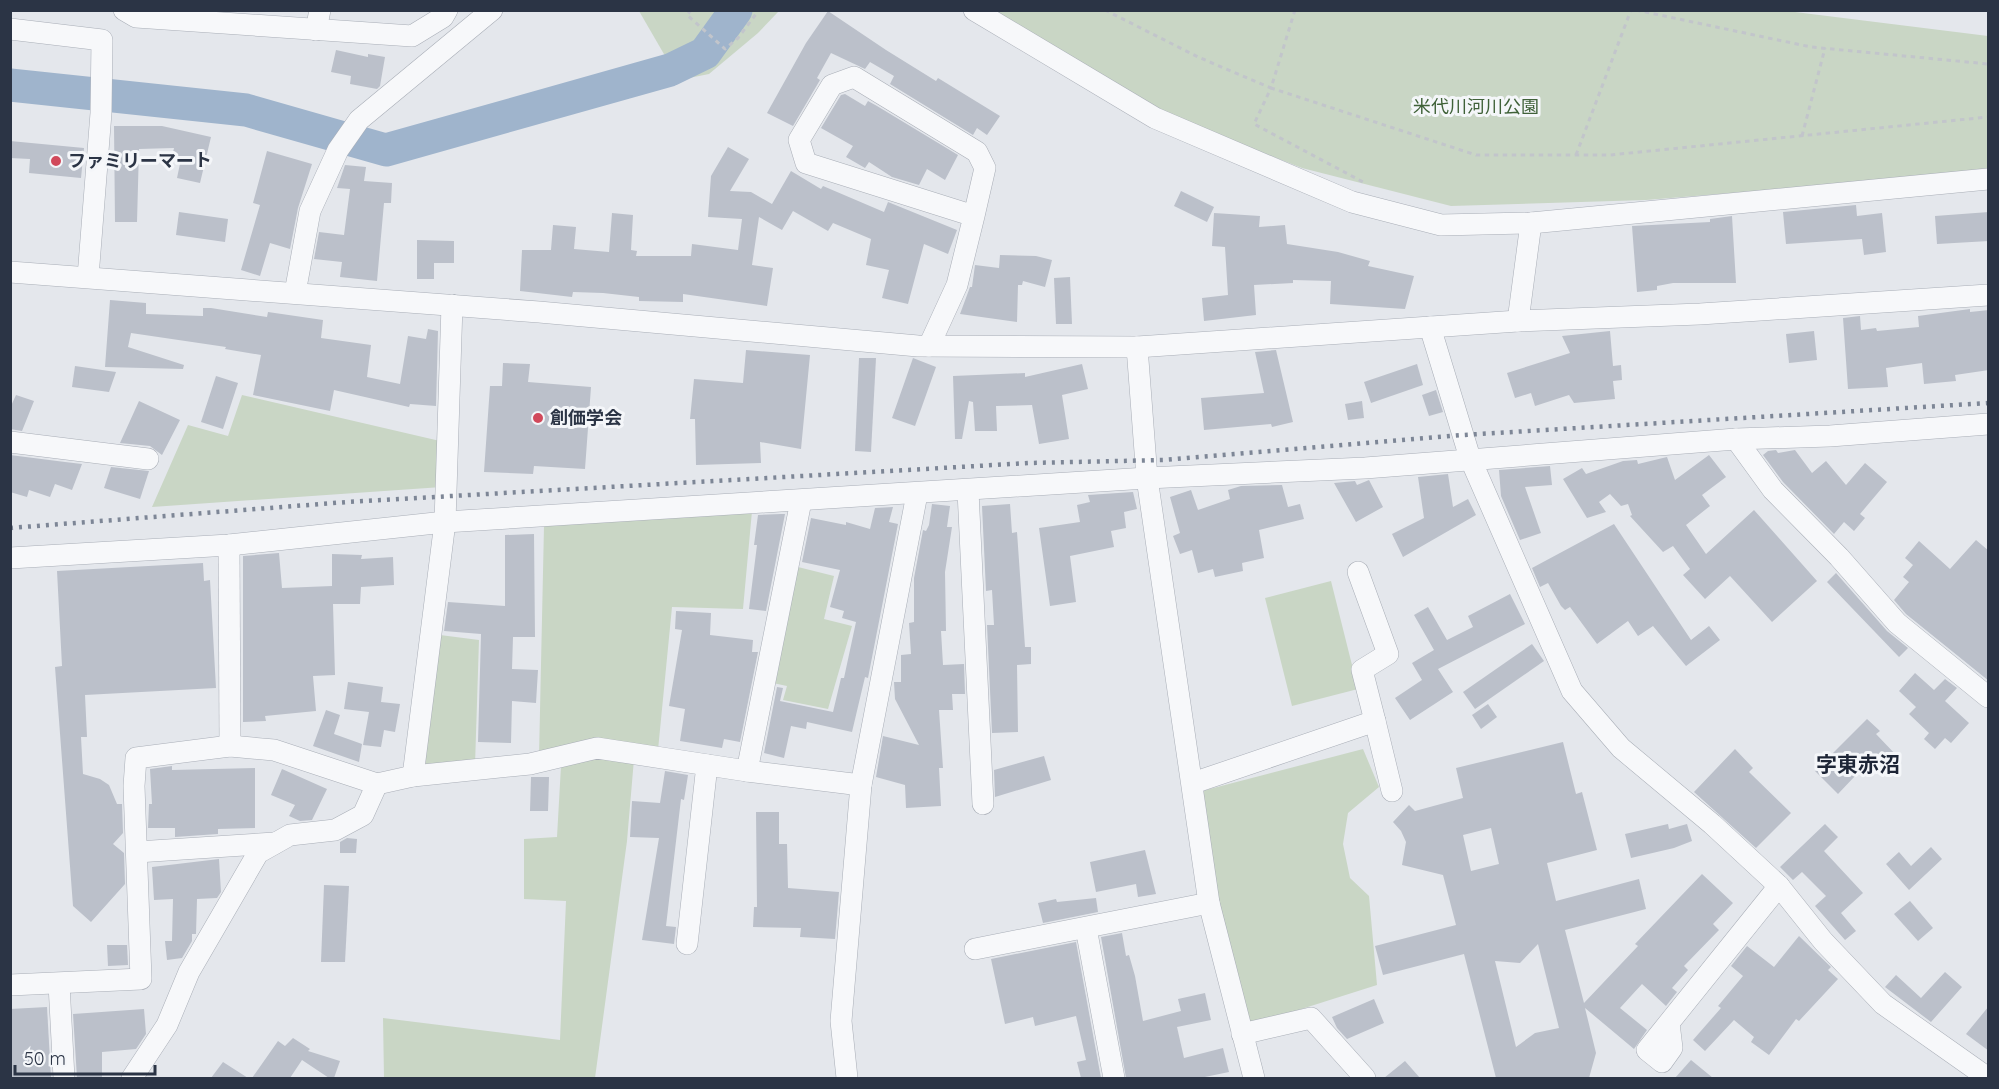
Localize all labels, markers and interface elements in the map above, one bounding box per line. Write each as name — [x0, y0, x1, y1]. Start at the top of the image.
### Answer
park label: 米代川河川公園 — [1413, 95, 1539, 118]
place label: ファミリーマート — [68, 149, 212, 172]
marker: ファミリーマート — [49, 154, 63, 168]
place label: 創価学会 — [550, 406, 622, 429]
marker: 創価学会 — [531, 411, 545, 425]
district label: 字東赤沼 — [1816, 751, 1900, 777]
scale bar — [15, 1038, 154, 1076]
text: 50 m — [24, 1047, 66, 1070]

